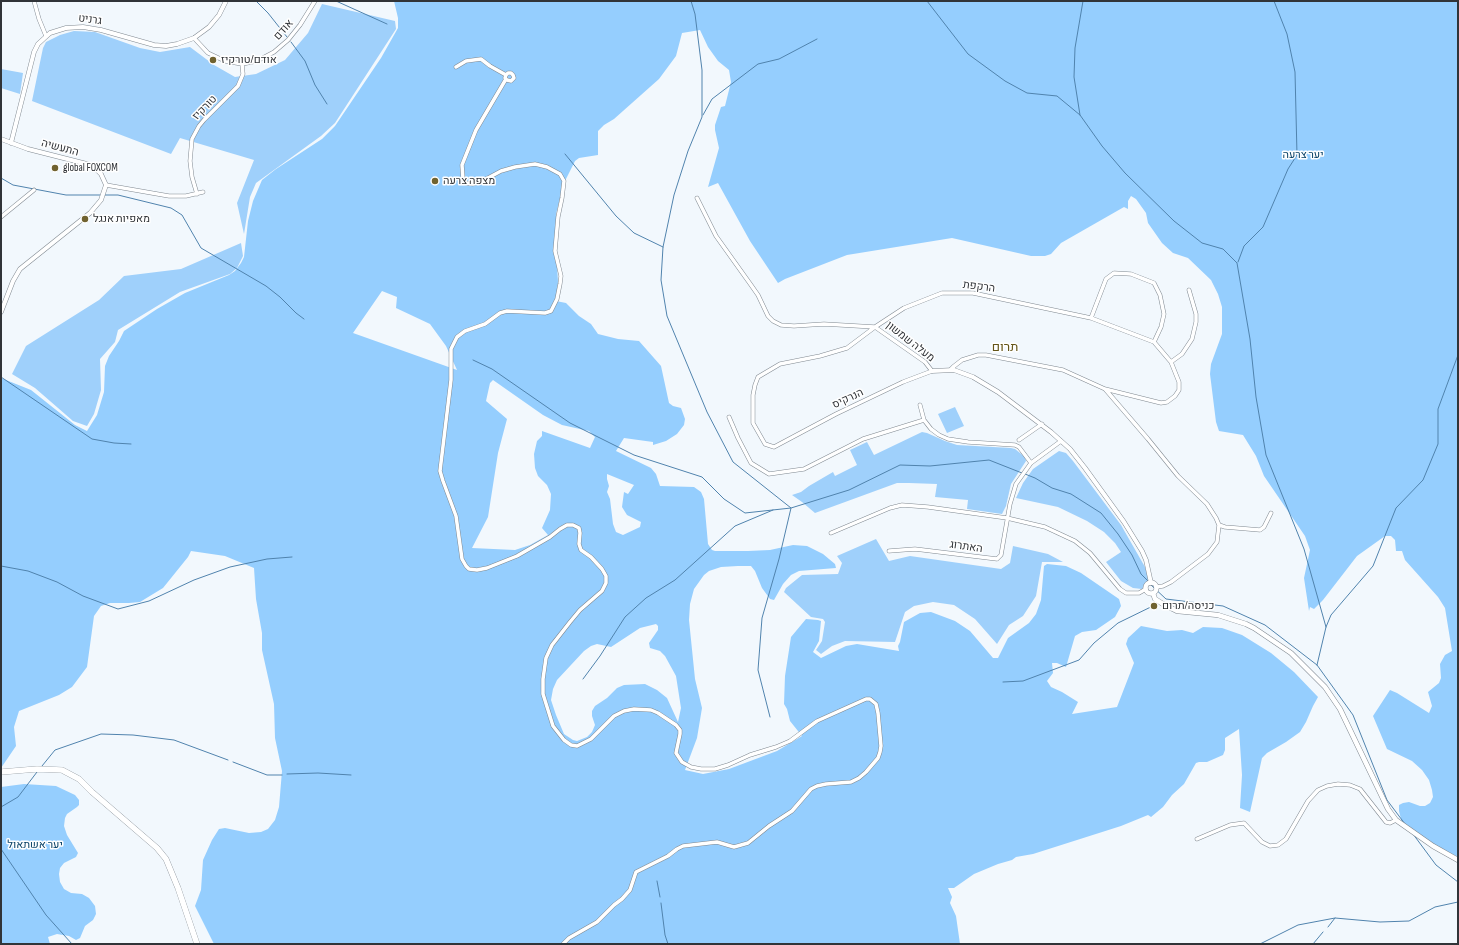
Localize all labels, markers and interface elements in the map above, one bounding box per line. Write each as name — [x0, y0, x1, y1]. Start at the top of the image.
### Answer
street label: גרניט — [77, 12, 103, 28]
street label: אודם — [271, 17, 297, 43]
place label: אודם/טורקיז — [221, 53, 277, 67]
marker: אודם/טורקיז — [208, 55, 218, 65]
street label: טורקיז — [190, 93, 220, 123]
street label: התעשיה — [40, 137, 80, 159]
park label: יער צרעה — [1282, 148, 1324, 162]
place label: global FOXCOM — [63, 161, 118, 175]
marker: global FOXCOM — [50, 163, 60, 173]
place label: מצפה צרעה — [443, 174, 495, 188]
marker: מצפה צרעה — [430, 176, 440, 186]
place label: מאפיות אנגל — [93, 212, 150, 226]
marker: מאפיות אנגל — [80, 214, 90, 224]
street label: הרקפת — [962, 278, 996, 296]
street label: מעלה שמשון — [883, 319, 937, 365]
district label: תרום — [992, 340, 1018, 356]
street label: הנרקיס — [830, 386, 866, 412]
street label: האתרוג — [949, 538, 983, 556]
place label: כניסה/תרום — [1162, 599, 1214, 613]
marker: כניסה/תרום — [1149, 601, 1159, 611]
park label: יער אשתאול — [7, 838, 63, 852]

